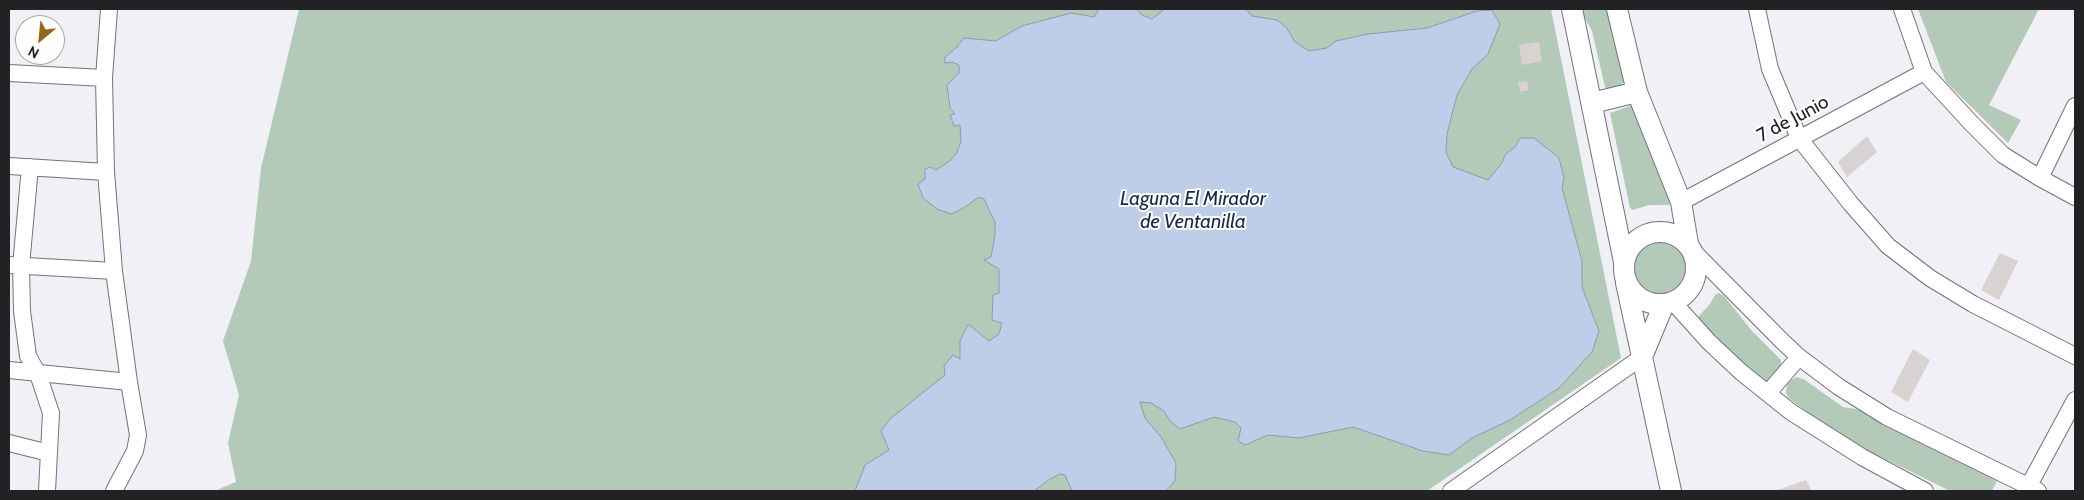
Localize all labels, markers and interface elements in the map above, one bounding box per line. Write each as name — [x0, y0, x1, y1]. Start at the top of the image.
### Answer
north arrow — [15, 15, 65, 65]
text: N — [25, 42, 42, 63]
street label: 7 de Junio — [1753, 91, 1833, 147]
water label: Laguna El Mirador de Ventanilla — [1120, 187, 1266, 234]

